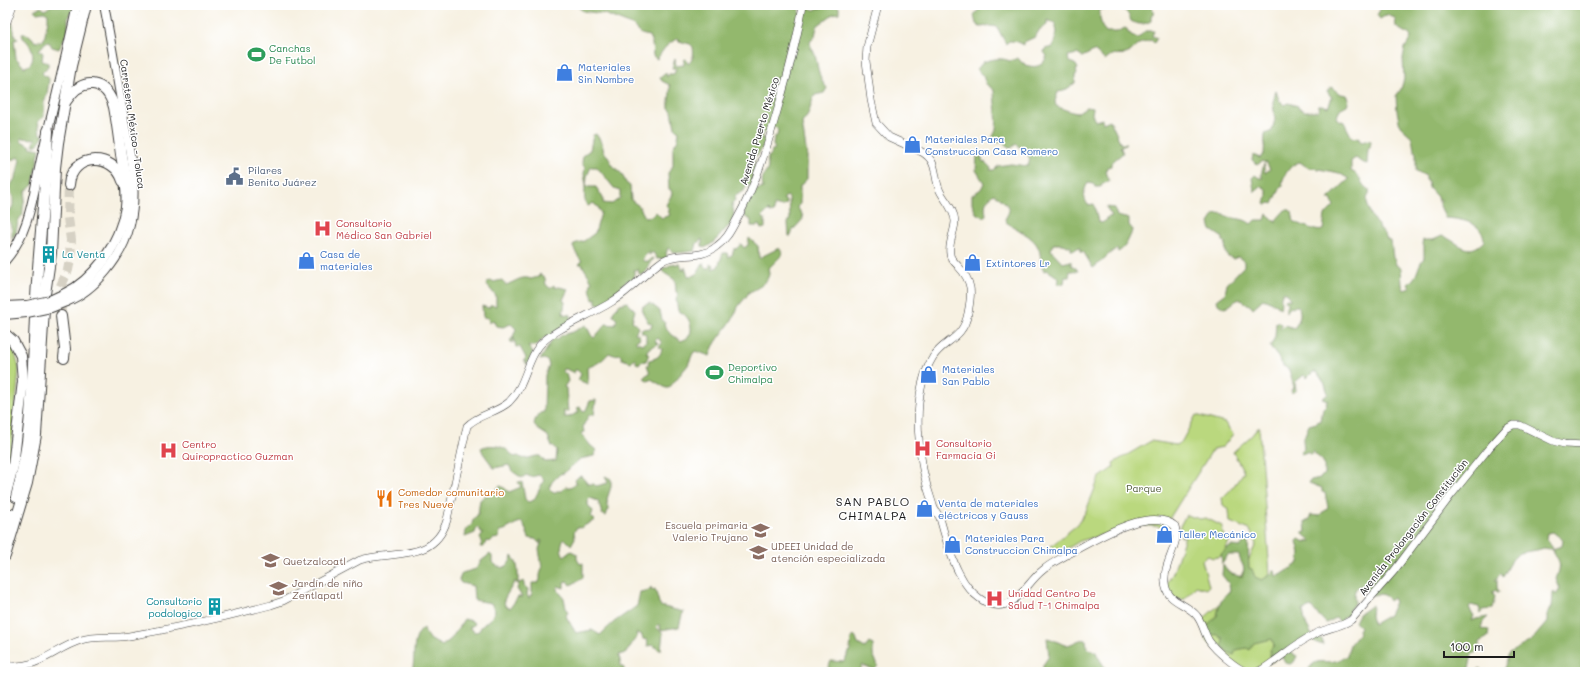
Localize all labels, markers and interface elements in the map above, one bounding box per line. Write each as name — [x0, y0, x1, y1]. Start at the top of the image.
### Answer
place label: Canchas De Futbol — [269, 41, 316, 67]
sports icon: Canchas De Futbol — [246, 44, 266, 64]
street label: Carretera México - Toluca — [117, 58, 149, 190]
place label: Materiales Sin Nombre — [578, 60, 634, 86]
shop icon: Materiales Sin Nombre — [555, 63, 575, 83]
street label: Avenida Puerto México — [736, 75, 782, 187]
place label: Materiales Para Construccion Casa Romero — [925, 132, 1058, 158]
shop icon: Materiales Para Construccion Casa Romero — [902, 135, 922, 155]
place label: Pilares Benito Juárez — [248, 163, 317, 189]
public building icon: Pilares Benito Juárez — [225, 166, 245, 186]
place label: Consultorio Médico San Gabriel — [336, 216, 432, 242]
hospital icon: Consultorio Médico San Gabriel — [313, 219, 333, 239]
building icon: La Venta — [39, 244, 59, 264]
place label: La Venta — [62, 247, 105, 261]
place label: Casa de materiales — [320, 247, 373, 273]
shop icon: Casa de materiales — [297, 250, 317, 270]
shop icon: Extintores Lr — [963, 253, 983, 273]
place label: Extintores Lr — [986, 256, 1050, 270]
place label: Deportivo Chimalpa — [728, 360, 777, 386]
place label: Materiales San Pablo — [942, 362, 995, 388]
sports icon: Deportivo Chimalpa — [705, 363, 725, 383]
shop icon: Materiales San Pablo — [919, 365, 939, 385]
place label: Consultorio Farmacia Gi — [936, 436, 996, 462]
place label: Centro Quiropractico Guzman — [182, 437, 293, 463]
hospital icon: Consultorio Farmacia Gi — [913, 439, 933, 459]
hospital icon: Centro Quiropractico Guzman — [159, 440, 179, 460]
street label: Avenida Prolongación Constitución — [1355, 456, 1471, 598]
park label: Parque — [1126, 481, 1162, 495]
place label: Comedor comunitario Tres Nueve — [398, 485, 504, 511]
restaurant icon: Comedor comunitario Tres Nueve — [375, 488, 395, 508]
district label: SAN PABLO CHIMALPA — [836, 493, 910, 523]
place label: Venta de materiales eléctricos y Gauss — [938, 496, 1039, 522]
shop icon: Venta de materiales eléctricos y Gauss — [915, 499, 935, 519]
place label: Escuela primaria Valerio Trujano — [665, 518, 748, 544]
school or university icon: Escuela primaria Valerio Trujano — [751, 521, 771, 541]
shop icon: Taller Mecánico — [1155, 524, 1175, 544]
place label: Taller Mecánico — [1178, 527, 1256, 541]
place label: Materiales Para Construccion Chimalpa — [965, 531, 1078, 557]
shop icon: Materiales Para Construccion Chimalpa — [942, 534, 962, 554]
place label: UDEEI Unidad de atención especializada — [771, 539, 885, 565]
school or university icon: UDEEI Unidad de atención especializada — [748, 542, 768, 562]
school or university icon: Quetzalcoatl — [260, 551, 280, 571]
place label: Quetzalcoatl — [283, 554, 346, 568]
place label: Jardín de niño Zentlapatl — [292, 576, 363, 602]
school or university icon: Jardín de niño Zentlapatl — [269, 579, 289, 599]
place label: Unidad Centro De Salud T-1 Chimalpa — [1008, 586, 1100, 612]
hospital icon: Unidad Centro De Salud T-1 Chimalpa — [985, 589, 1005, 609]
place label: Consultorio podologico — [146, 594, 202, 620]
building icon: Consultorio podologico — [205, 597, 225, 617]
scale bar — [1444, 633, 1514, 659]
text: 100 m — [1450, 638, 1484, 654]

